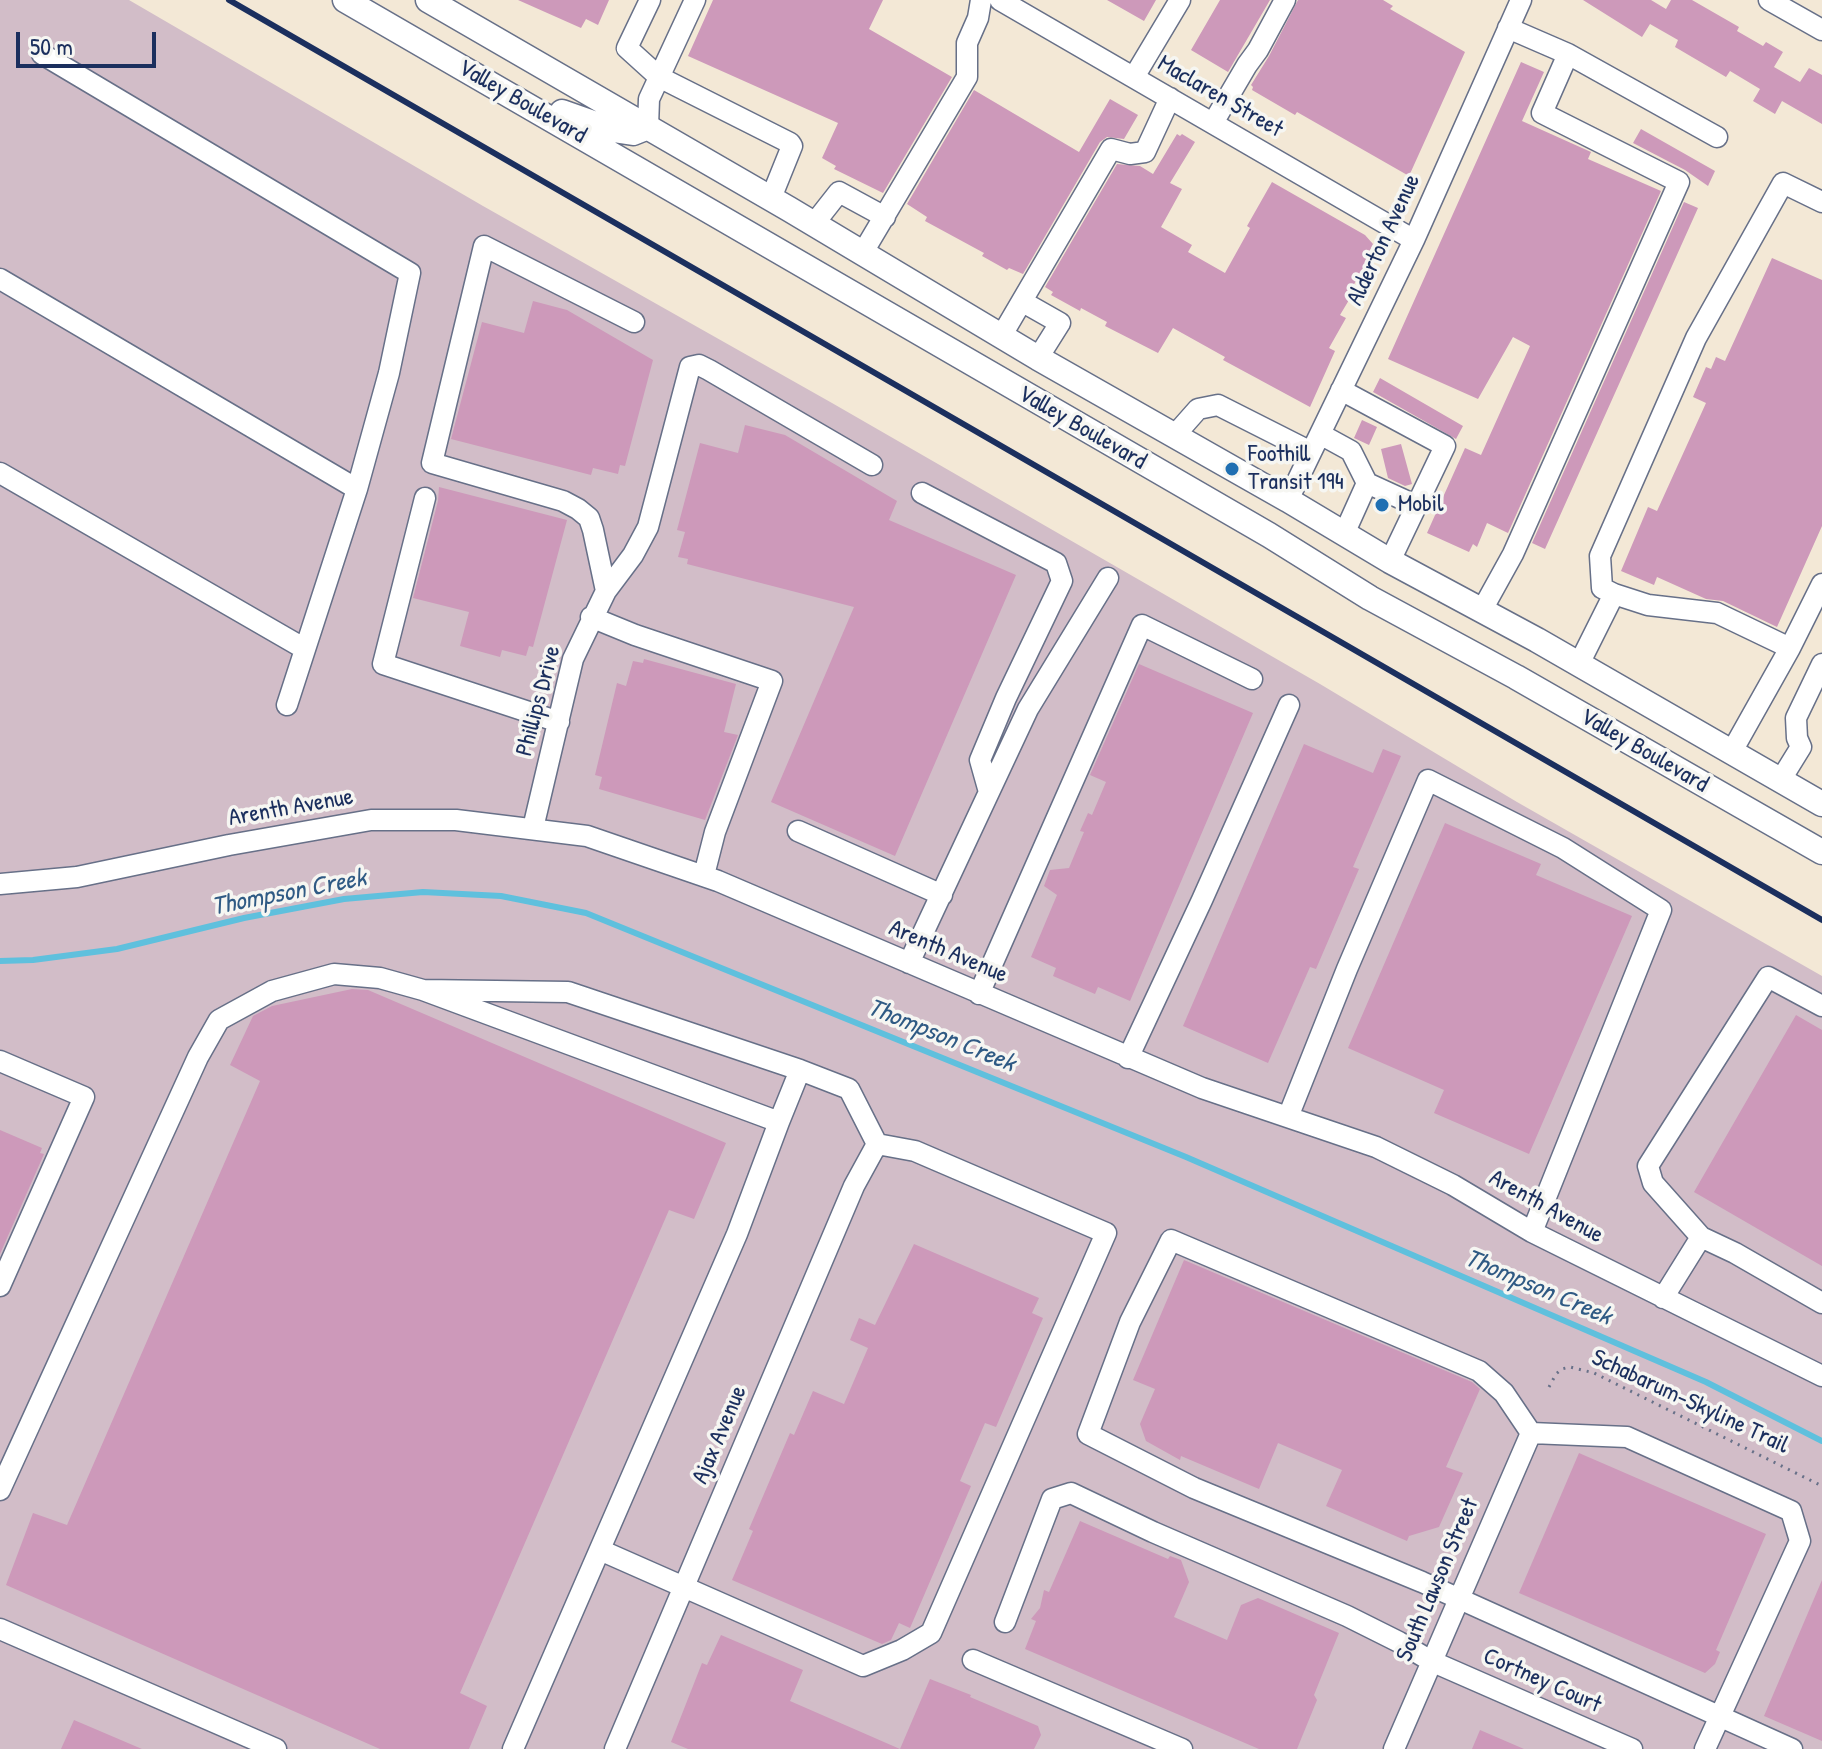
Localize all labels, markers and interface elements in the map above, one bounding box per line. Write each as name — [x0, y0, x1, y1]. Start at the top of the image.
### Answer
scale bar — [20, 16, 160, 66]
text: 50 m — [30, 30, 73, 62]
street label: Maclaren Street — [1152, 50, 1288, 144]
street label: Valley Boulevard — [453, 54, 591, 150]
street label: Alderton Avenue — [1341, 170, 1427, 310]
street label: Valley Boulevard — [1013, 380, 1151, 476]
place label: Foothill Transit 194 — [1248, 441, 1344, 497]
marker: Foothill Transit 194 — [1223, 460, 1241, 478]
place label: Mobil — [1398, 491, 1444, 519]
marker: Mobil — [1373, 496, 1391, 514]
street label: Phillips Drive — [510, 643, 568, 759]
street label: Valley Boulevard — [1575, 703, 1713, 799]
street label: Arenth Avenue — [226, 783, 356, 833]
water label: Thompson Creek — [209, 863, 369, 923]
street label: Arenth Avenue — [884, 914, 1012, 990]
water label: Thompson Creek — [863, 992, 1019, 1080]
street label: Arenth Avenue — [1484, 1164, 1608, 1250]
water label: Thompson Creek — [1460, 1243, 1616, 1333]
street label: Schabarum-Skyline Trail — [1587, 1344, 1793, 1460]
street label: Ajax Avenue — [686, 1382, 754, 1488]
street label: South Lawson Street — [1391, 1494, 1485, 1666]
street label: Cortney Court — [1478, 1642, 1606, 1720]

